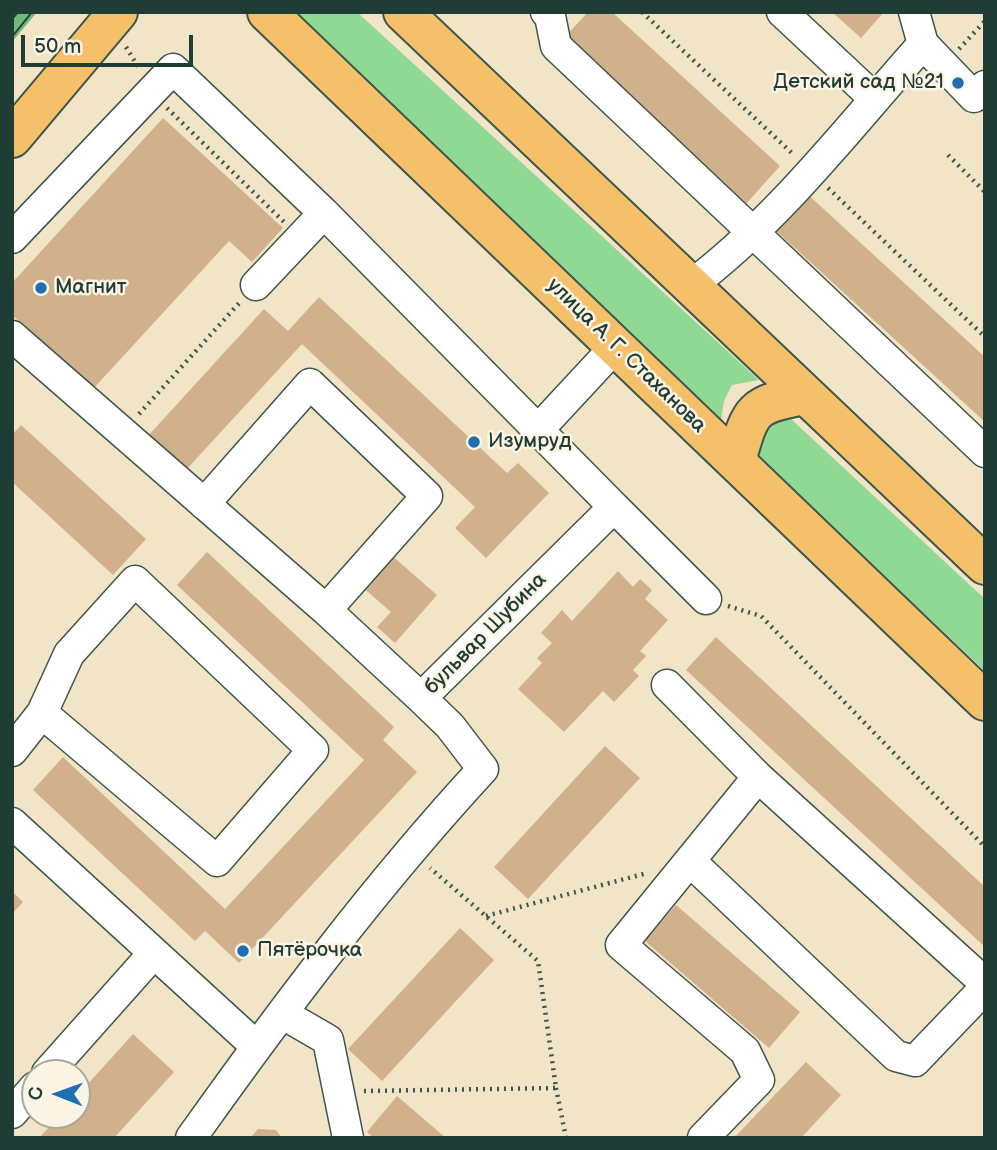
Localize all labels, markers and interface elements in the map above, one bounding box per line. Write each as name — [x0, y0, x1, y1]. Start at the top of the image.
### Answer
scale bar — [24, 21, 196, 65]
text: 50 m — [34, 34, 81, 59]
place label: Детский сад №21 — [773, 70, 944, 96]
marker: Детский сад №21 — [950, 75, 966, 91]
street label: улица А. Г. Стаханова — [541, 273, 711, 439]
place label: Магнит — [55, 275, 127, 301]
marker: Магнит — [33, 280, 49, 296]
place label: Изумруд — [488, 429, 571, 455]
marker: Изумруд — [466, 434, 482, 450]
street label: бульвар Шубина — [420, 568, 552, 700]
place label: Пятёрочка — [257, 938, 362, 964]
marker: Пятёрочка — [235, 943, 251, 959]
north arrow — [21, 1059, 91, 1129]
text: С — [25, 1087, 48, 1100]

